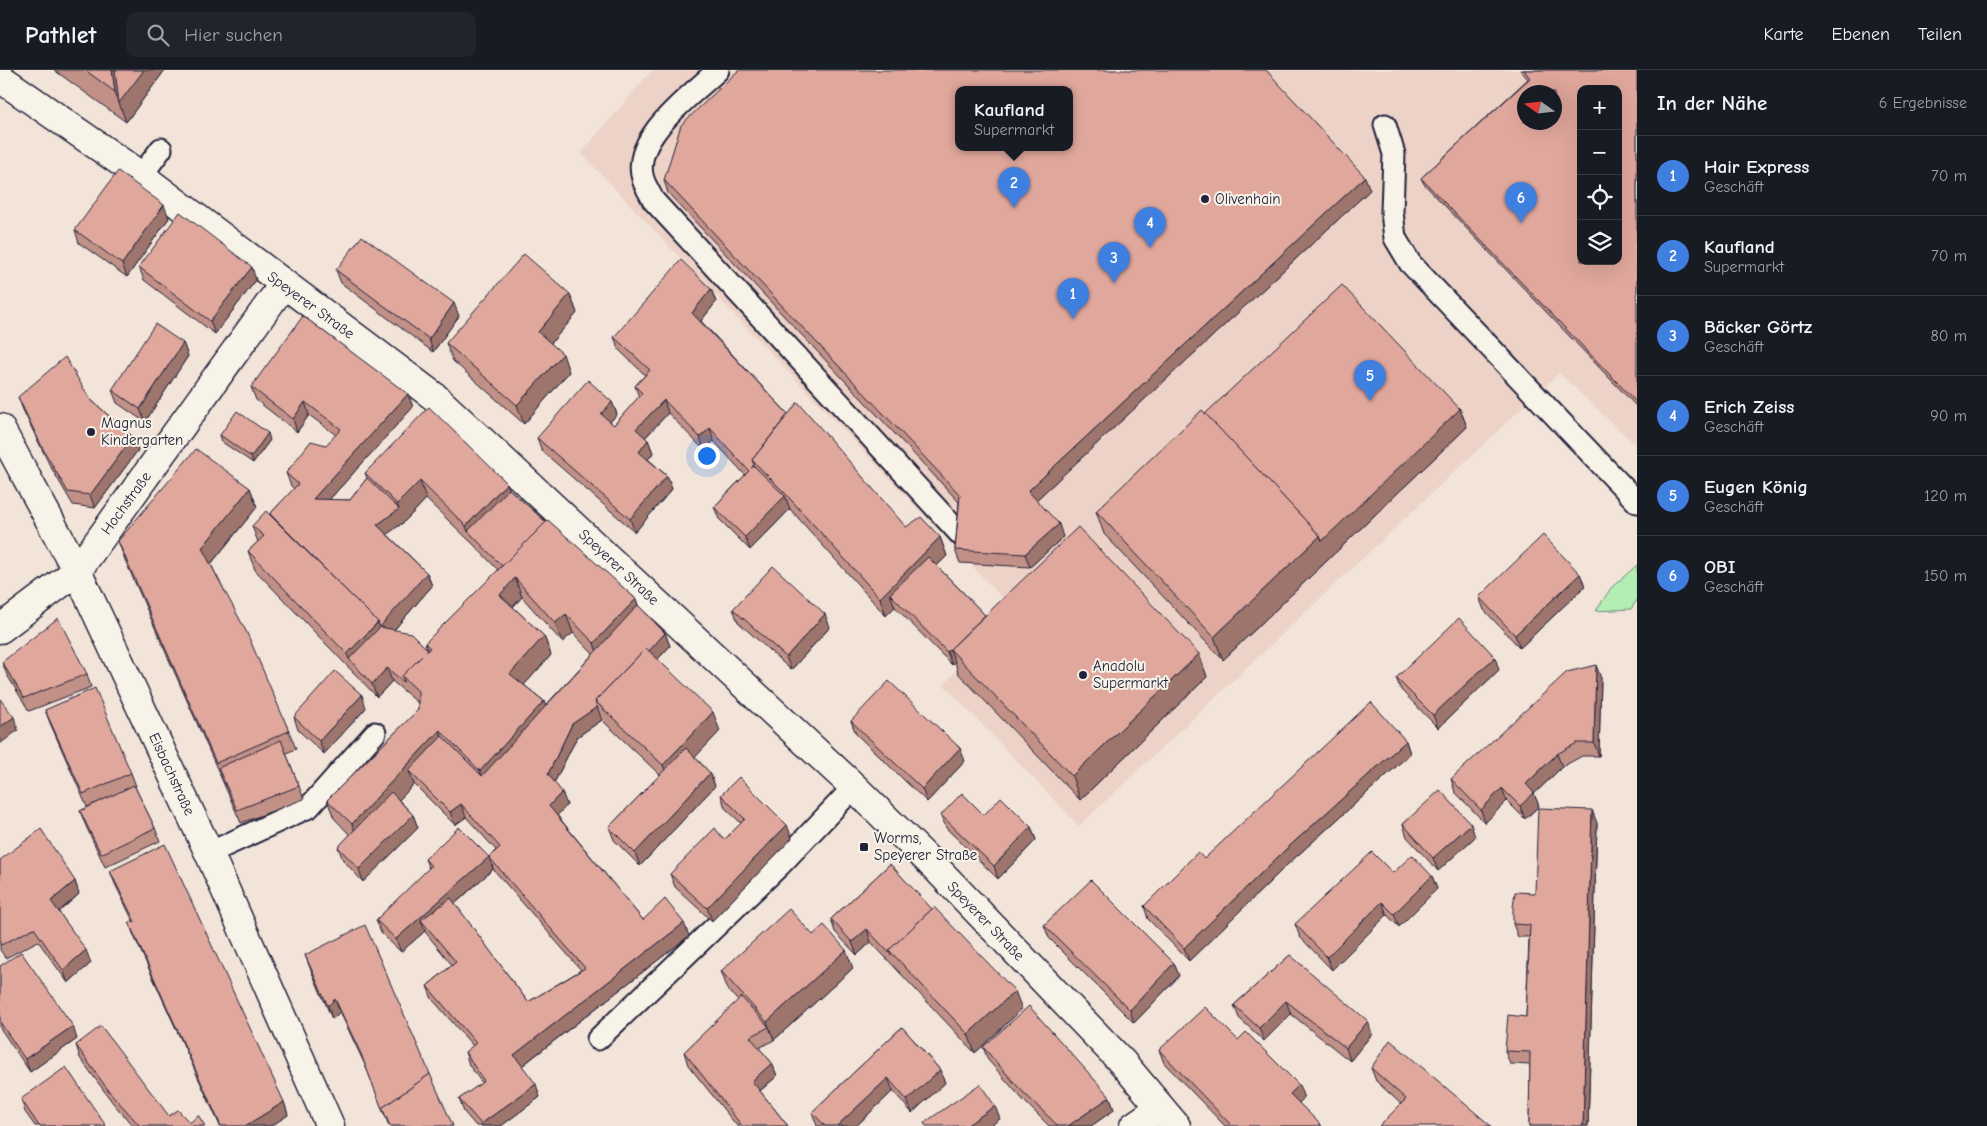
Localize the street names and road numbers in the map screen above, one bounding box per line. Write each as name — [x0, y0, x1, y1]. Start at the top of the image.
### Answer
street label: Speyerer Straße — [264, 267, 358, 343]
street label: Hochstraße — [97, 468, 155, 538]
street label: Speyerer Straße — [575, 525, 663, 609]
street label: Eisbachstraße — [145, 730, 199, 819]
street label: Speyerer Straße — [944, 878, 1029, 965]

